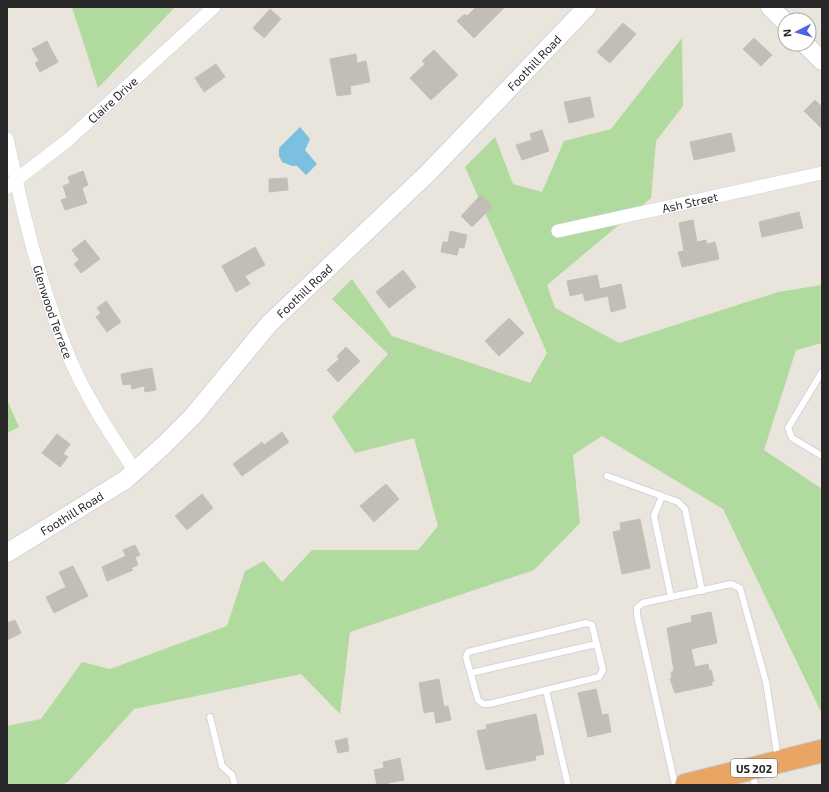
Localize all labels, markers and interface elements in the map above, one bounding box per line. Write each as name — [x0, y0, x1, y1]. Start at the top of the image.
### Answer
north arrow — [777, 12, 817, 52]
text: N — [780, 28, 793, 38]
street label: Foothill Road — [504, 32, 564, 93]
street label: Claire Drive — [85, 73, 140, 126]
street label: Ash Street — [661, 189, 719, 215]
street label: Foothill Road — [273, 261, 335, 320]
street label: Glenwood Terrace — [31, 263, 76, 361]
street label: Foothill Road — [37, 488, 106, 538]
road number: US 202 — [731, 759, 777, 777]

